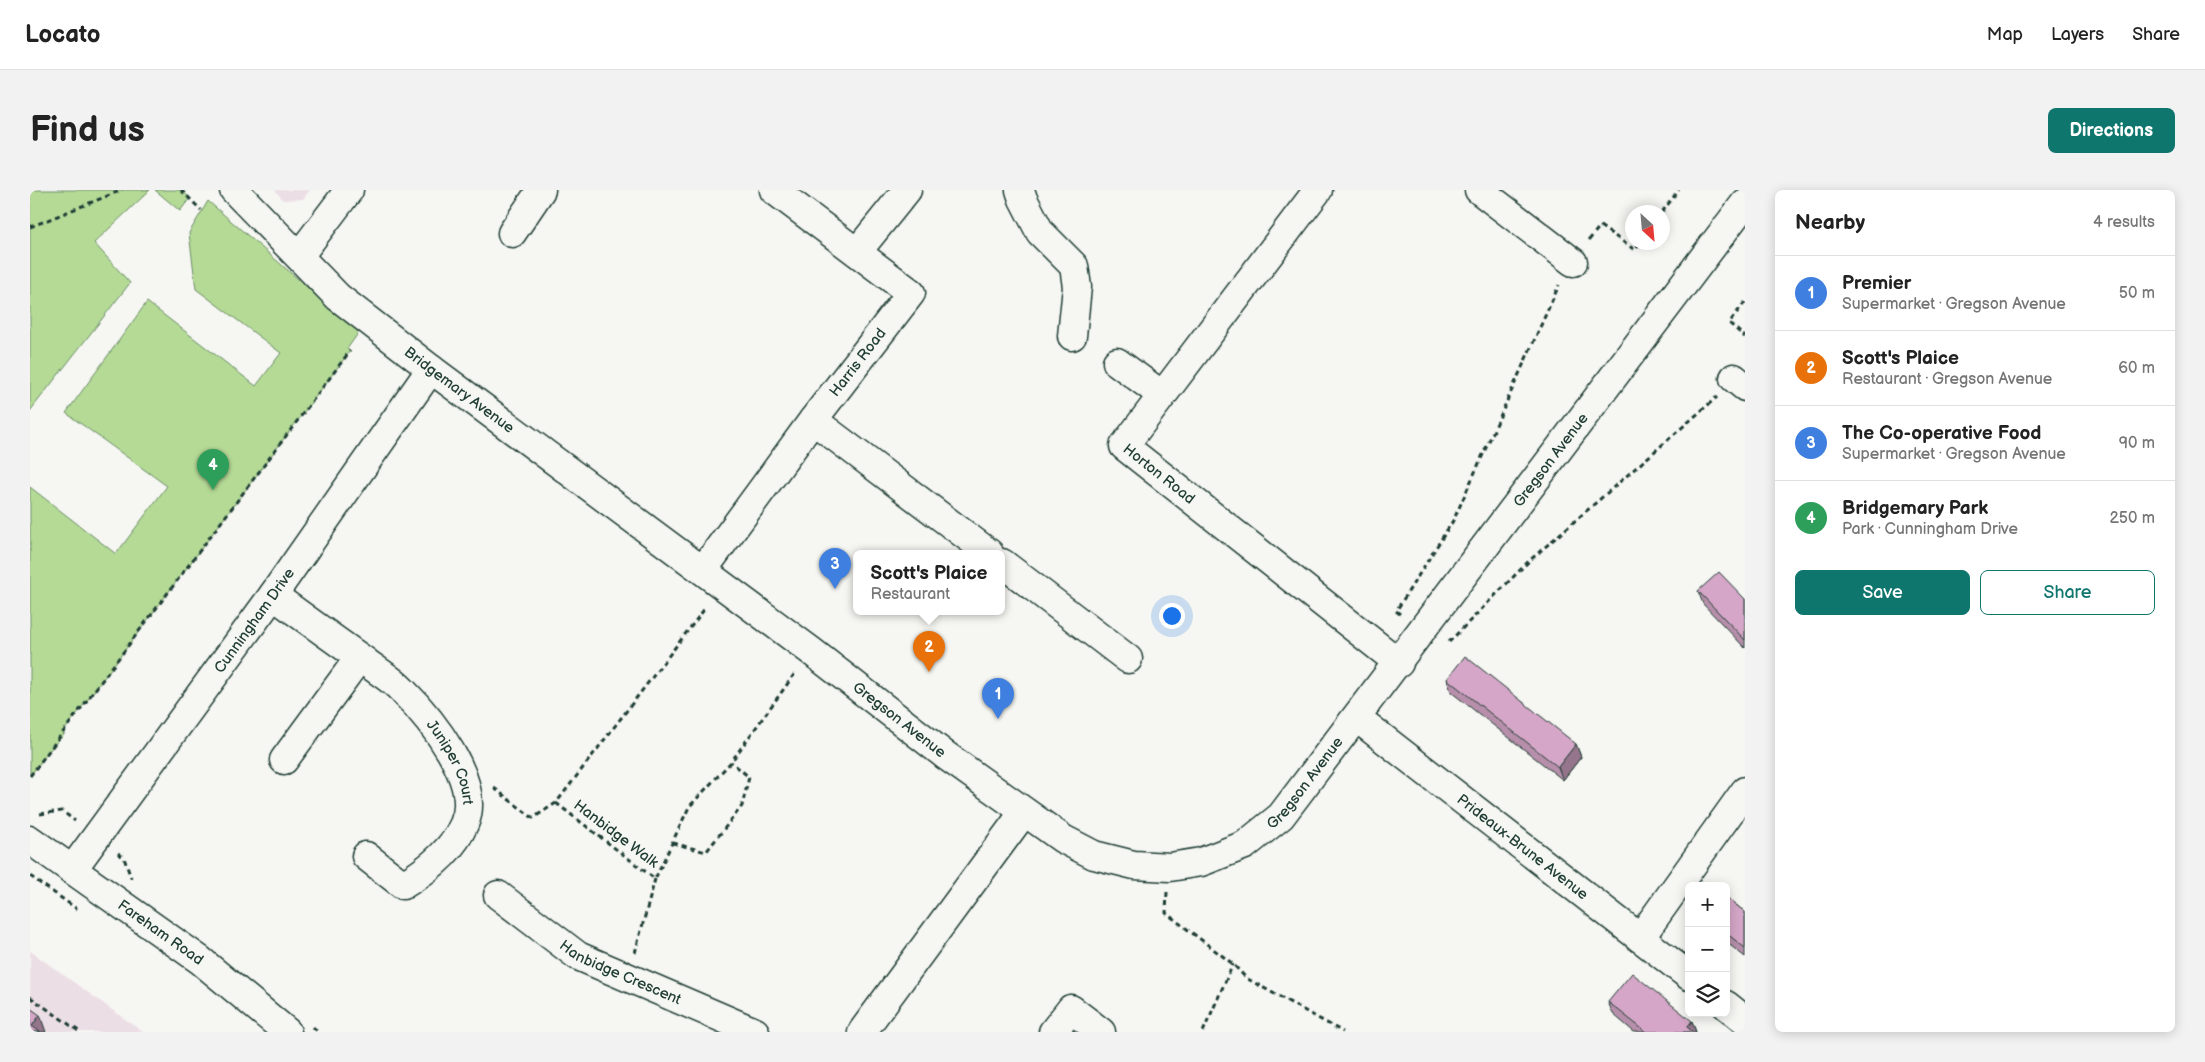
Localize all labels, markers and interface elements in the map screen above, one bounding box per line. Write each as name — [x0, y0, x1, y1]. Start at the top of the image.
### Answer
text: Locato — [25, 20, 100, 49]
text: Map — [1987, 24, 2023, 45]
text: Layers — [2051, 24, 2104, 45]
text: Share — [2132, 24, 2180, 45]
button: Directions — [2048, 108, 2175, 153]
text: Find us — [30, 109, 145, 152]
north arrow — [1625, 205, 1670, 250]
text: Nearby — [1795, 210, 1865, 235]
text: 4 results — [2093, 213, 2155, 232]
text: Premier — [1842, 272, 1911, 295]
text: 1 — [1808, 284, 1814, 303]
text: 50 m — [2119, 284, 2155, 303]
text: Supermarket · Gregson Avenue — [1842, 295, 2066, 314]
street label: Harris Road — [825, 324, 890, 400]
street label: Bridgemary Avenue — [401, 342, 518, 437]
text: Scott's Plaice — [1842, 347, 1959, 370]
text: 2 — [1806, 359, 1816, 378]
text: 60 m — [2118, 359, 2155, 378]
text: Restaurant · Gregson Avenue — [1842, 370, 2052, 389]
street label: Gregson Avenue — [1509, 409, 1592, 511]
text: The Co-operative Food — [1842, 422, 2041, 445]
text: 3 — [1806, 434, 1816, 453]
text: 90 m — [2119, 434, 2155, 453]
street label: Horton Road — [1119, 439, 1199, 508]
text: Supermarket · Gregson Avenue — [1842, 445, 2066, 464]
pin: 4 — [197, 449, 229, 490]
text: Bridgemary Park — [1842, 497, 1988, 520]
text: 4 — [1806, 509, 1816, 528]
text: 250 m — [2109, 509, 2155, 528]
text: Park · Cunningham Drive — [1842, 520, 2018, 539]
pin: 3 — [819, 548, 851, 589]
popup — [853, 550, 1005, 615]
text: Scott's Plaice — [871, 562, 987, 585]
street label: Cunningham Drive — [210, 564, 299, 677]
button: Save — [1795, 570, 1970, 615]
button: Share — [1980, 570, 2155, 615]
text: Restaurant — [871, 585, 950, 604]
your location — [1159, 603, 1185, 629]
pin: 2 — [913, 631, 945, 672]
street label: Gregson Avenue — [849, 678, 950, 762]
pin: 1 — [982, 678, 1014, 719]
street label: Juniper Court — [422, 716, 478, 805]
street label: Gregson Avenue — [1263, 733, 1347, 833]
street label: Prideaux-Brune Avenue — [1453, 790, 1592, 904]
street label: Hanbidge Walk — [570, 796, 663, 873]
map controls — [1685, 882, 1730, 1017]
button: + — [1685, 882, 1730, 927]
street label: Fareham Road — [114, 895, 207, 969]
button: − — [1685, 927, 1730, 972]
street label: Hanbidge Crescent — [556, 936, 685, 1009]
button: layers — [1685, 972, 1730, 1017]

